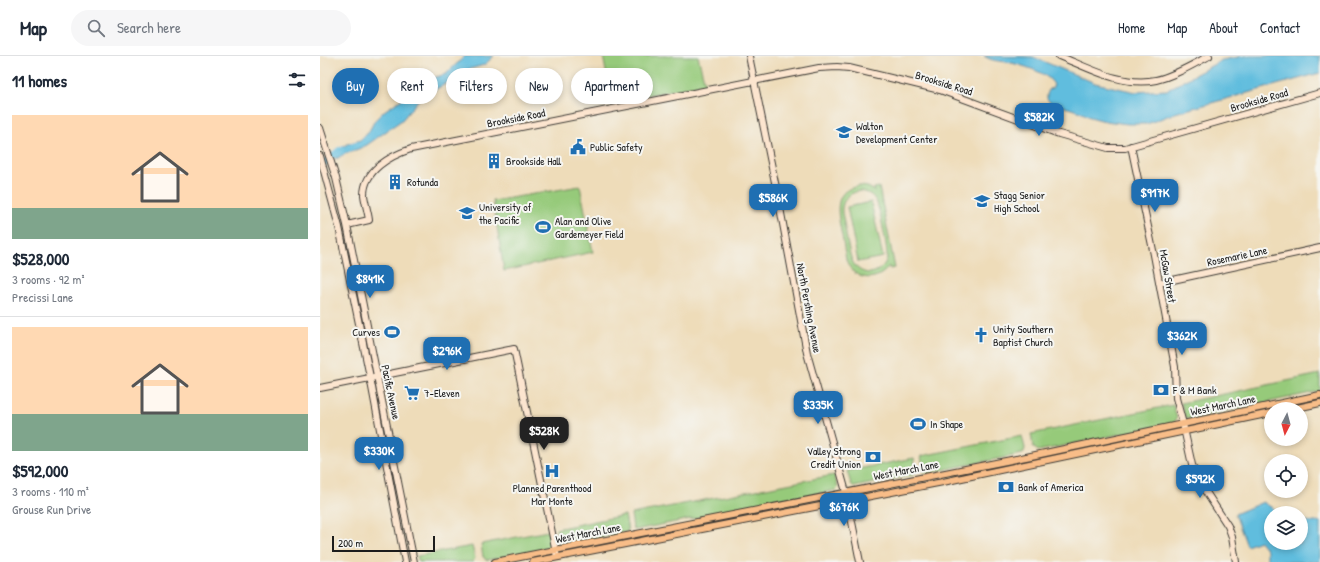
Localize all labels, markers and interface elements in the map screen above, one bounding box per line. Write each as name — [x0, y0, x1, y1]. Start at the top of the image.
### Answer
search box — [71, 10, 351, 46]
text: Map — [20, 15, 47, 41]
icon: search — [85, 17, 107, 39]
text: Search here — [117, 17, 181, 38]
text: Home — [1118, 18, 1145, 37]
text: Map — [1167, 18, 1187, 37]
text: About — [1209, 18, 1238, 37]
text: Contact — [1260, 18, 1300, 37]
chip: Buy — [332, 68, 379, 104]
chip: Rent — [387, 68, 438, 104]
chip: Filters — [446, 68, 507, 104]
chip: New — [515, 68, 563, 104]
chip: Apartment — [571, 68, 653, 104]
street label: Brookside Road — [914, 68, 975, 99]
text: 11 homes — [12, 69, 67, 92]
icon: filters — [286, 69, 308, 91]
street label: Brookside Road — [1229, 85, 1290, 115]
pin: $582K — [1011, 103, 1067, 137]
street label: Brookside Road — [486, 105, 547, 131]
text: $582K — [1024, 107, 1054, 125]
place label: Walton Development Center — [856, 119, 938, 146]
school or university icon: Walton Development Center — [835, 123, 853, 141]
public building icon: Public Safety — [569, 138, 587, 156]
place label: Public Safety — [590, 140, 643, 154]
icon: home — [124, 141, 196, 213]
building icon: Brookside Hall — [485, 152, 503, 170]
place label: Brookside Hall — [506, 154, 562, 168]
building icon: Rotunda — [386, 173, 404, 191]
place label: Rotunda — [407, 175, 439, 189]
pin: $917K — [1127, 179, 1183, 213]
text: $917K — [1140, 183, 1170, 201]
pin: $586K — [745, 184, 801, 218]
text: $586K — [758, 188, 788, 206]
place label: Stagg Senior High School — [994, 188, 1046, 215]
school or university icon: Stagg Senior High School — [973, 192, 991, 210]
place label: University of the Pacific — [479, 200, 532, 227]
school or university icon: University of the Pacific — [458, 204, 476, 222]
place label: Alan and Olive Gardemeyer Field — [555, 214, 624, 241]
sports icon: Alan and Olive Gardemeyer Field — [534, 218, 552, 236]
street label: Rosemarie Lane — [1206, 243, 1269, 269]
text: $528,000 — [12, 247, 69, 270]
street label: McGaw Street — [1156, 248, 1180, 304]
street label: North Pershing Avenue — [793, 262, 825, 355]
pin: $841K — [342, 265, 398, 299]
text: $841K — [356, 269, 384, 287]
text: 3 rooms · 92 m² — [12, 270, 84, 288]
text: Precissi Lane — [12, 288, 73, 306]
place label: Unity Southern Baptist Church — [993, 322, 1053, 349]
pin: $362K — [1154, 322, 1210, 356]
sports icon: Curves — [383, 323, 401, 341]
place label: Curves — [352, 325, 380, 339]
church icon: Unity Southern Baptist Church — [972, 326, 990, 344]
text: $362K — [1167, 326, 1197, 344]
pin: $296K — [419, 337, 475, 371]
text: $296K — [432, 341, 462, 359]
icon: home — [124, 353, 196, 425]
street label: Pacific Avenue — [378, 363, 404, 421]
bank icon: F & M Bank — [1152, 381, 1170, 399]
place label: F & M Bank — [1172, 383, 1217, 397]
supermarket icon: 7-Eleven — [403, 384, 421, 402]
place label: 7-Eleven — [424, 386, 460, 400]
pin: $335K — [790, 391, 846, 425]
street label: West March Lane — [1189, 391, 1257, 419]
text: $335K — [803, 395, 833, 413]
north arrow — [1264, 402, 1308, 446]
map controls — [1264, 402, 1308, 550]
sports icon: In Shape — [909, 415, 927, 433]
pin: $528K — [516, 417, 572, 451]
place label: In Shape — [930, 417, 964, 431]
text: $528K — [529, 421, 559, 439]
pin: $330K — [351, 437, 407, 471]
text: $330K — [364, 441, 394, 459]
place label: Valley Strong Credit Union — [807, 444, 861, 471]
bank icon: Valley Strong Credit Union — [864, 448, 882, 466]
button: locate — [1264, 454, 1308, 498]
street label: West March Lane — [872, 457, 940, 483]
text: $592,000 — [12, 459, 68, 482]
hospital icon: Planned Parenthood Mar Monte — [543, 462, 561, 480]
pin: $592K — [1172, 465, 1228, 499]
text: $592K — [1185, 469, 1215, 487]
bank icon: Bank of America — [997, 478, 1015, 496]
place label: Bank of America — [1018, 480, 1084, 494]
place label: Planned Parenthood Mar Monte — [513, 481, 592, 508]
text: 3 rooms · 110 m² — [12, 482, 89, 500]
pin: $676K — [816, 493, 872, 527]
text: $676K — [829, 497, 859, 515]
text: Grouse Run Drive — [12, 500, 91, 518]
button: layers — [1264, 506, 1308, 550]
street label: West March Lane — [554, 520, 622, 546]
scale bar — [332, 534, 435, 553]
text: 200 m — [338, 536, 363, 550]

